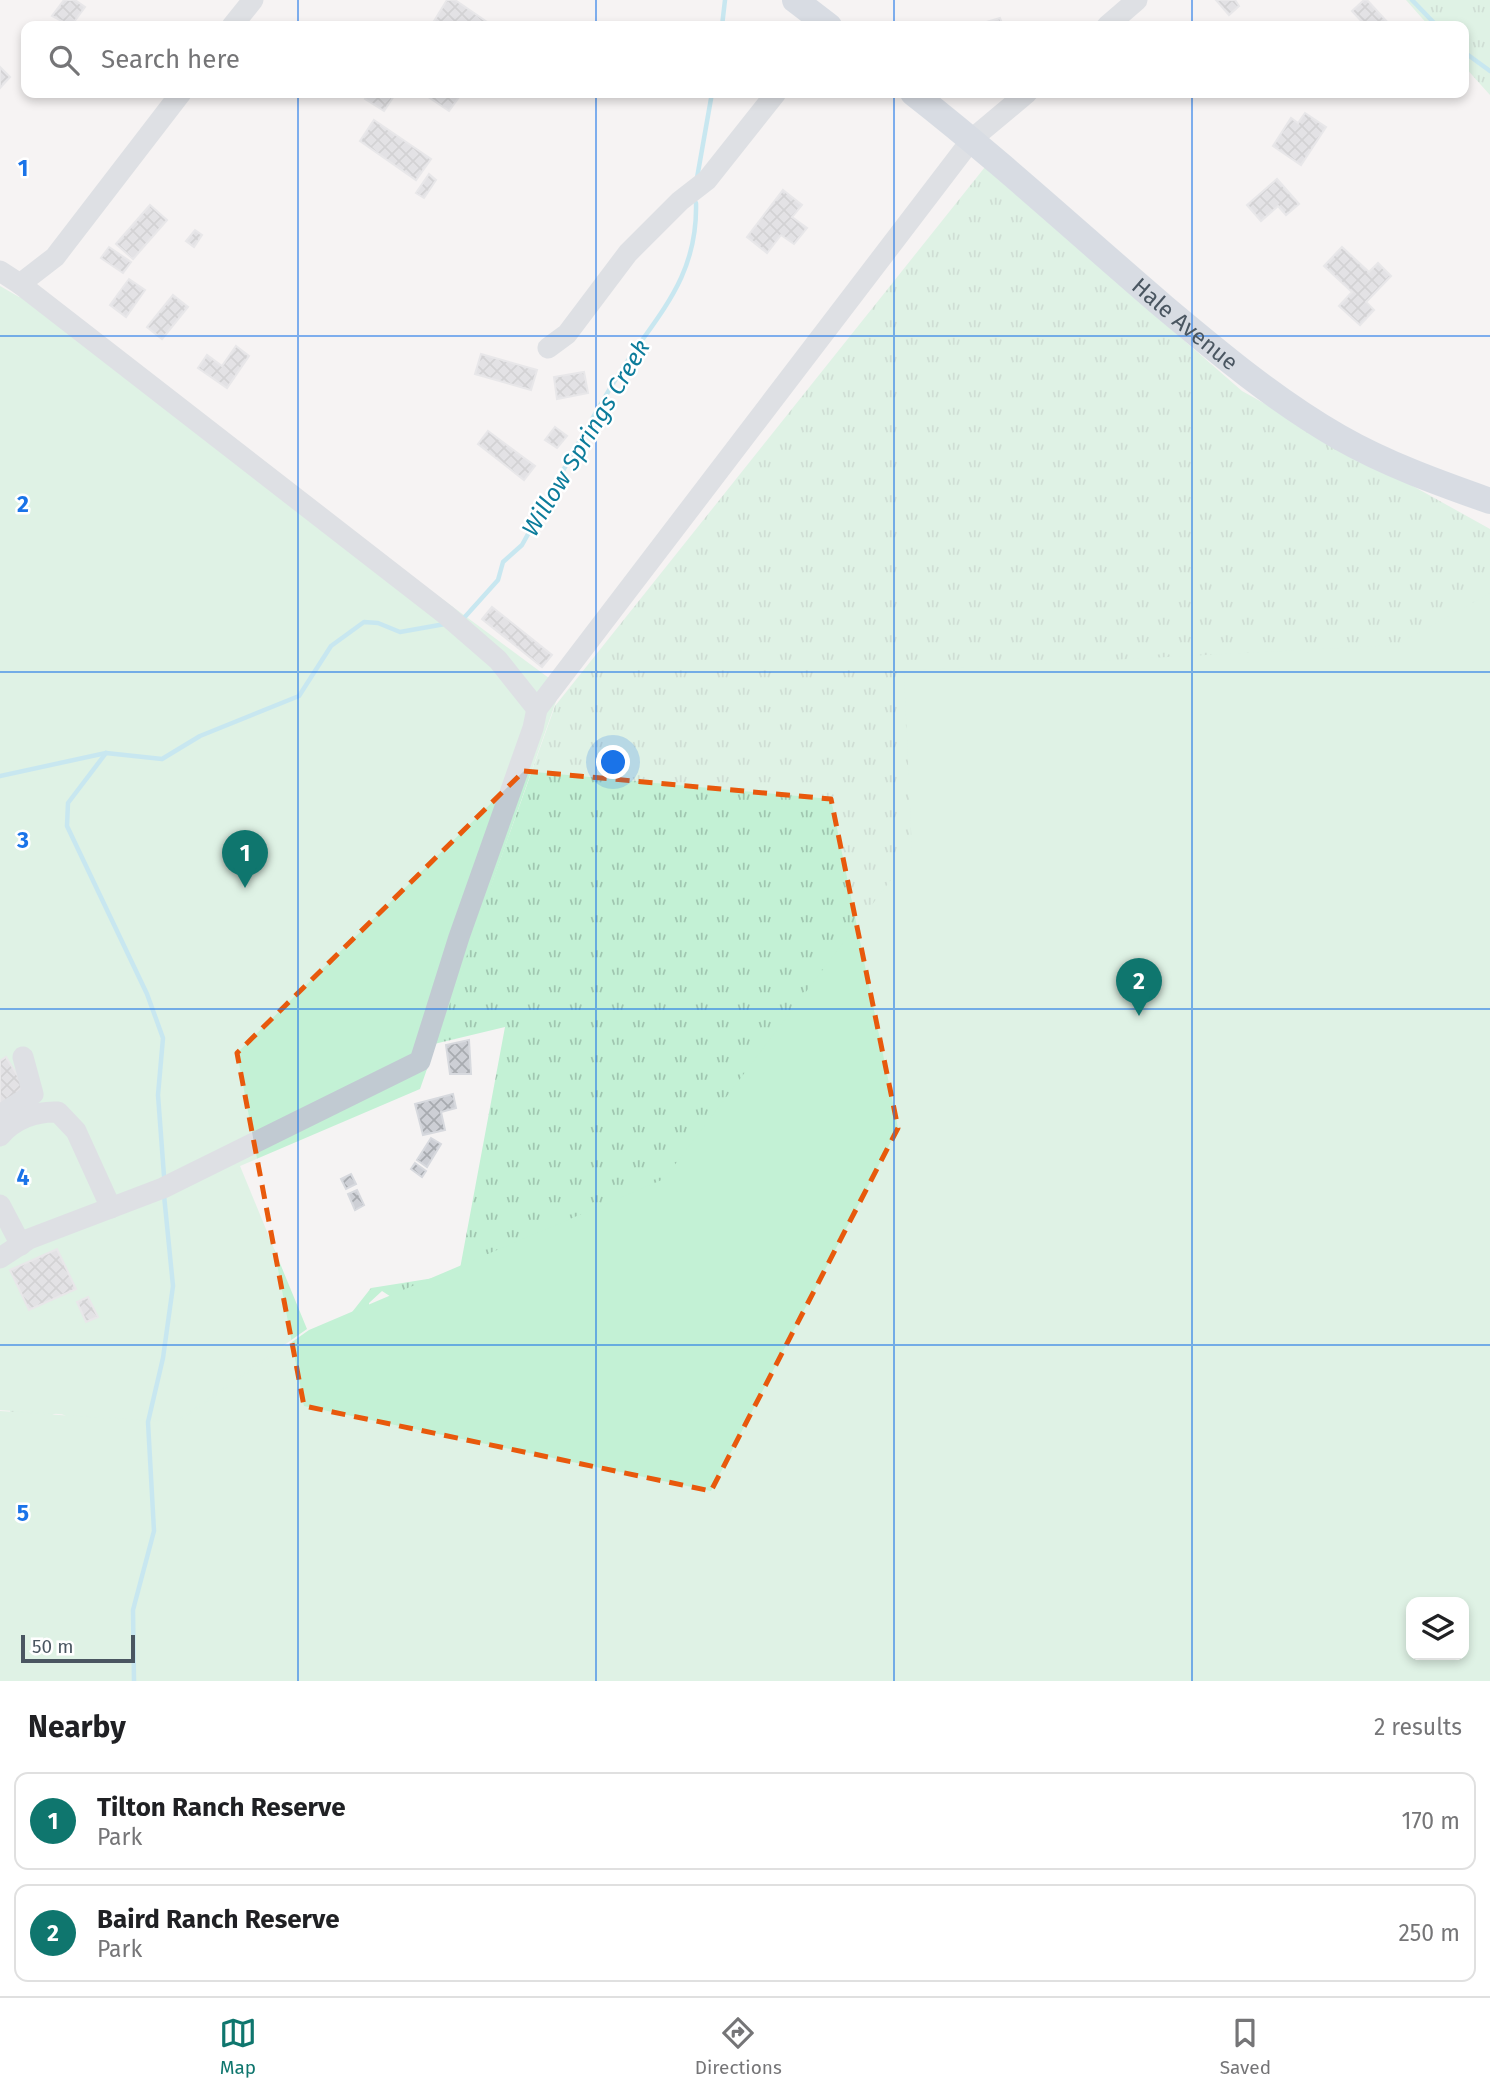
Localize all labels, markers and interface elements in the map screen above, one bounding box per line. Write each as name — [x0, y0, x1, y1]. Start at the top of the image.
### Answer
search box — [21, 21, 1469, 98]
icon: search — [45, 41, 83, 79]
text: Search here — [101, 44, 240, 75]
text: 1 — [18, 154, 28, 182]
street label: Hale Avenue — [1126, 272, 1244, 376]
water label: Willow Springs Creek — [516, 335, 656, 541]
text: 2 — [17, 490, 29, 518]
your location — [596, 745, 630, 779]
text: 3 — [16, 826, 29, 854]
pin: 1 — [222, 830, 268, 888]
pin: 2 — [1116, 958, 1162, 1016]
text: 4 — [17, 1163, 30, 1191]
text: 5 — [17, 1499, 29, 1527]
map controls — [1406, 1597, 1469, 1660]
button: layers — [1406, 1597, 1469, 1660]
scale bar — [21, 1632, 135, 1664]
text: 50 m — [32, 1635, 73, 1658]
text: Nearby — [28, 1709, 126, 1745]
text: 2 results — [1374, 1713, 1462, 1741]
text: Tilton Ranch Reserve — [97, 1792, 345, 1823]
text: 1 — [48, 1807, 58, 1835]
text: 170 m — [1401, 1807, 1460, 1835]
text: Park — [97, 1823, 142, 1851]
text: Baird Ranch Reserve — [97, 1904, 340, 1935]
text: 2 — [47, 1919, 59, 1947]
text: 250 m — [1398, 1919, 1460, 1947]
text: Park — [97, 1935, 142, 1963]
tab: Map — [219, 2014, 257, 2079]
tab: Directions — [695, 2014, 782, 2079]
tab: Saved — [1220, 2014, 1271, 2079]

